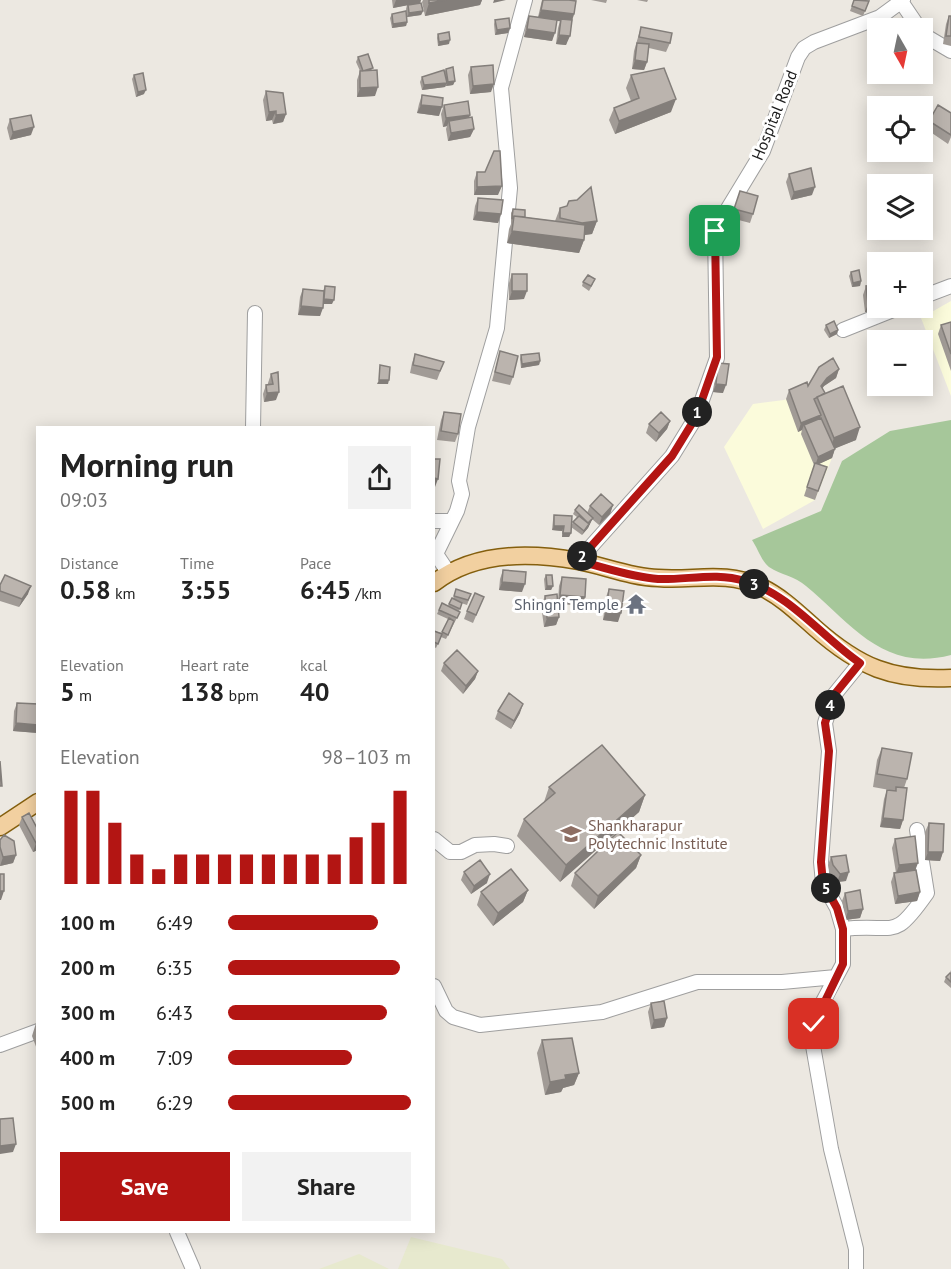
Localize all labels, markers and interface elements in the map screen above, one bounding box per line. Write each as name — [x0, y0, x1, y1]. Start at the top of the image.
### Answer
north arrow — [867, 18, 933, 84]
map controls — [867, 18, 933, 396]
street label: Hospital Road — [747, 67, 801, 163]
button: locate — [867, 96, 933, 162]
button: layers — [867, 174, 933, 240]
pin — [689, 205, 740, 256]
icon: arrive — [698, 214, 731, 247]
button: + — [867, 252, 933, 318]
button: − — [867, 330, 933, 396]
pin: 1 — [682, 397, 712, 427]
text: 1 — [692, 402, 702, 422]
text: Morning run — [60, 443, 234, 486]
button: share — [348, 446, 411, 509]
text: 09:03 — [60, 487, 108, 513]
pin: 2 — [567, 541, 597, 571]
text: 2 — [577, 546, 587, 566]
text: Distance — [60, 553, 119, 573]
text: Time — [180, 553, 214, 573]
text: Pace — [300, 553, 331, 573]
pin: 3 — [739, 569, 769, 599]
text: 0.58 — [60, 573, 111, 606]
text: 3:55 — [180, 573, 231, 606]
text: 6:45 — [300, 573, 351, 606]
text: 3 — [749, 574, 759, 594]
text: km — [111, 583, 136, 603]
text: /km — [351, 583, 382, 603]
temple icon: Shingni Temple — [624, 592, 648, 616]
place label: Shingni Temple — [514, 594, 619, 614]
text: Elevation — [60, 655, 124, 675]
text: Heart rate — [180, 655, 249, 675]
text: kcal — [300, 655, 327, 675]
text: 5 — [60, 675, 75, 708]
text: 138 — [180, 675, 224, 708]
text: 40 — [300, 675, 329, 708]
text: m — [75, 685, 92, 705]
text: bpm — [224, 685, 259, 705]
pin: 4 — [815, 690, 845, 720]
text: 4 — [825, 695, 835, 715]
text: Elevation — [60, 744, 140, 770]
text: 98–103 m — [322, 744, 411, 770]
place label: Shankharapur Polytechnic Institute — [588, 815, 728, 853]
school or university icon: Shankharapur Polytechnic Institute — [559, 822, 583, 846]
pin: 5 — [811, 873, 841, 903]
text: 5 — [821, 878, 831, 898]
text: 100 m — [60, 910, 115, 936]
text: 6:49 — [156, 910, 193, 936]
text: 200 m — [60, 955, 115, 981]
text: 6:35 — [156, 955, 193, 981]
pin — [788, 998, 839, 1049]
text: 300 m — [60, 1000, 115, 1026]
text: 6:43 — [156, 1000, 193, 1026]
icon: check — [797, 1007, 830, 1040]
text: 400 m — [60, 1045, 115, 1071]
text: 7:09 — [156, 1045, 193, 1071]
text: 500 m — [60, 1090, 115, 1116]
text: 6:29 — [156, 1090, 193, 1116]
button: Save — [60, 1152, 230, 1221]
button: Share — [242, 1152, 411, 1221]

